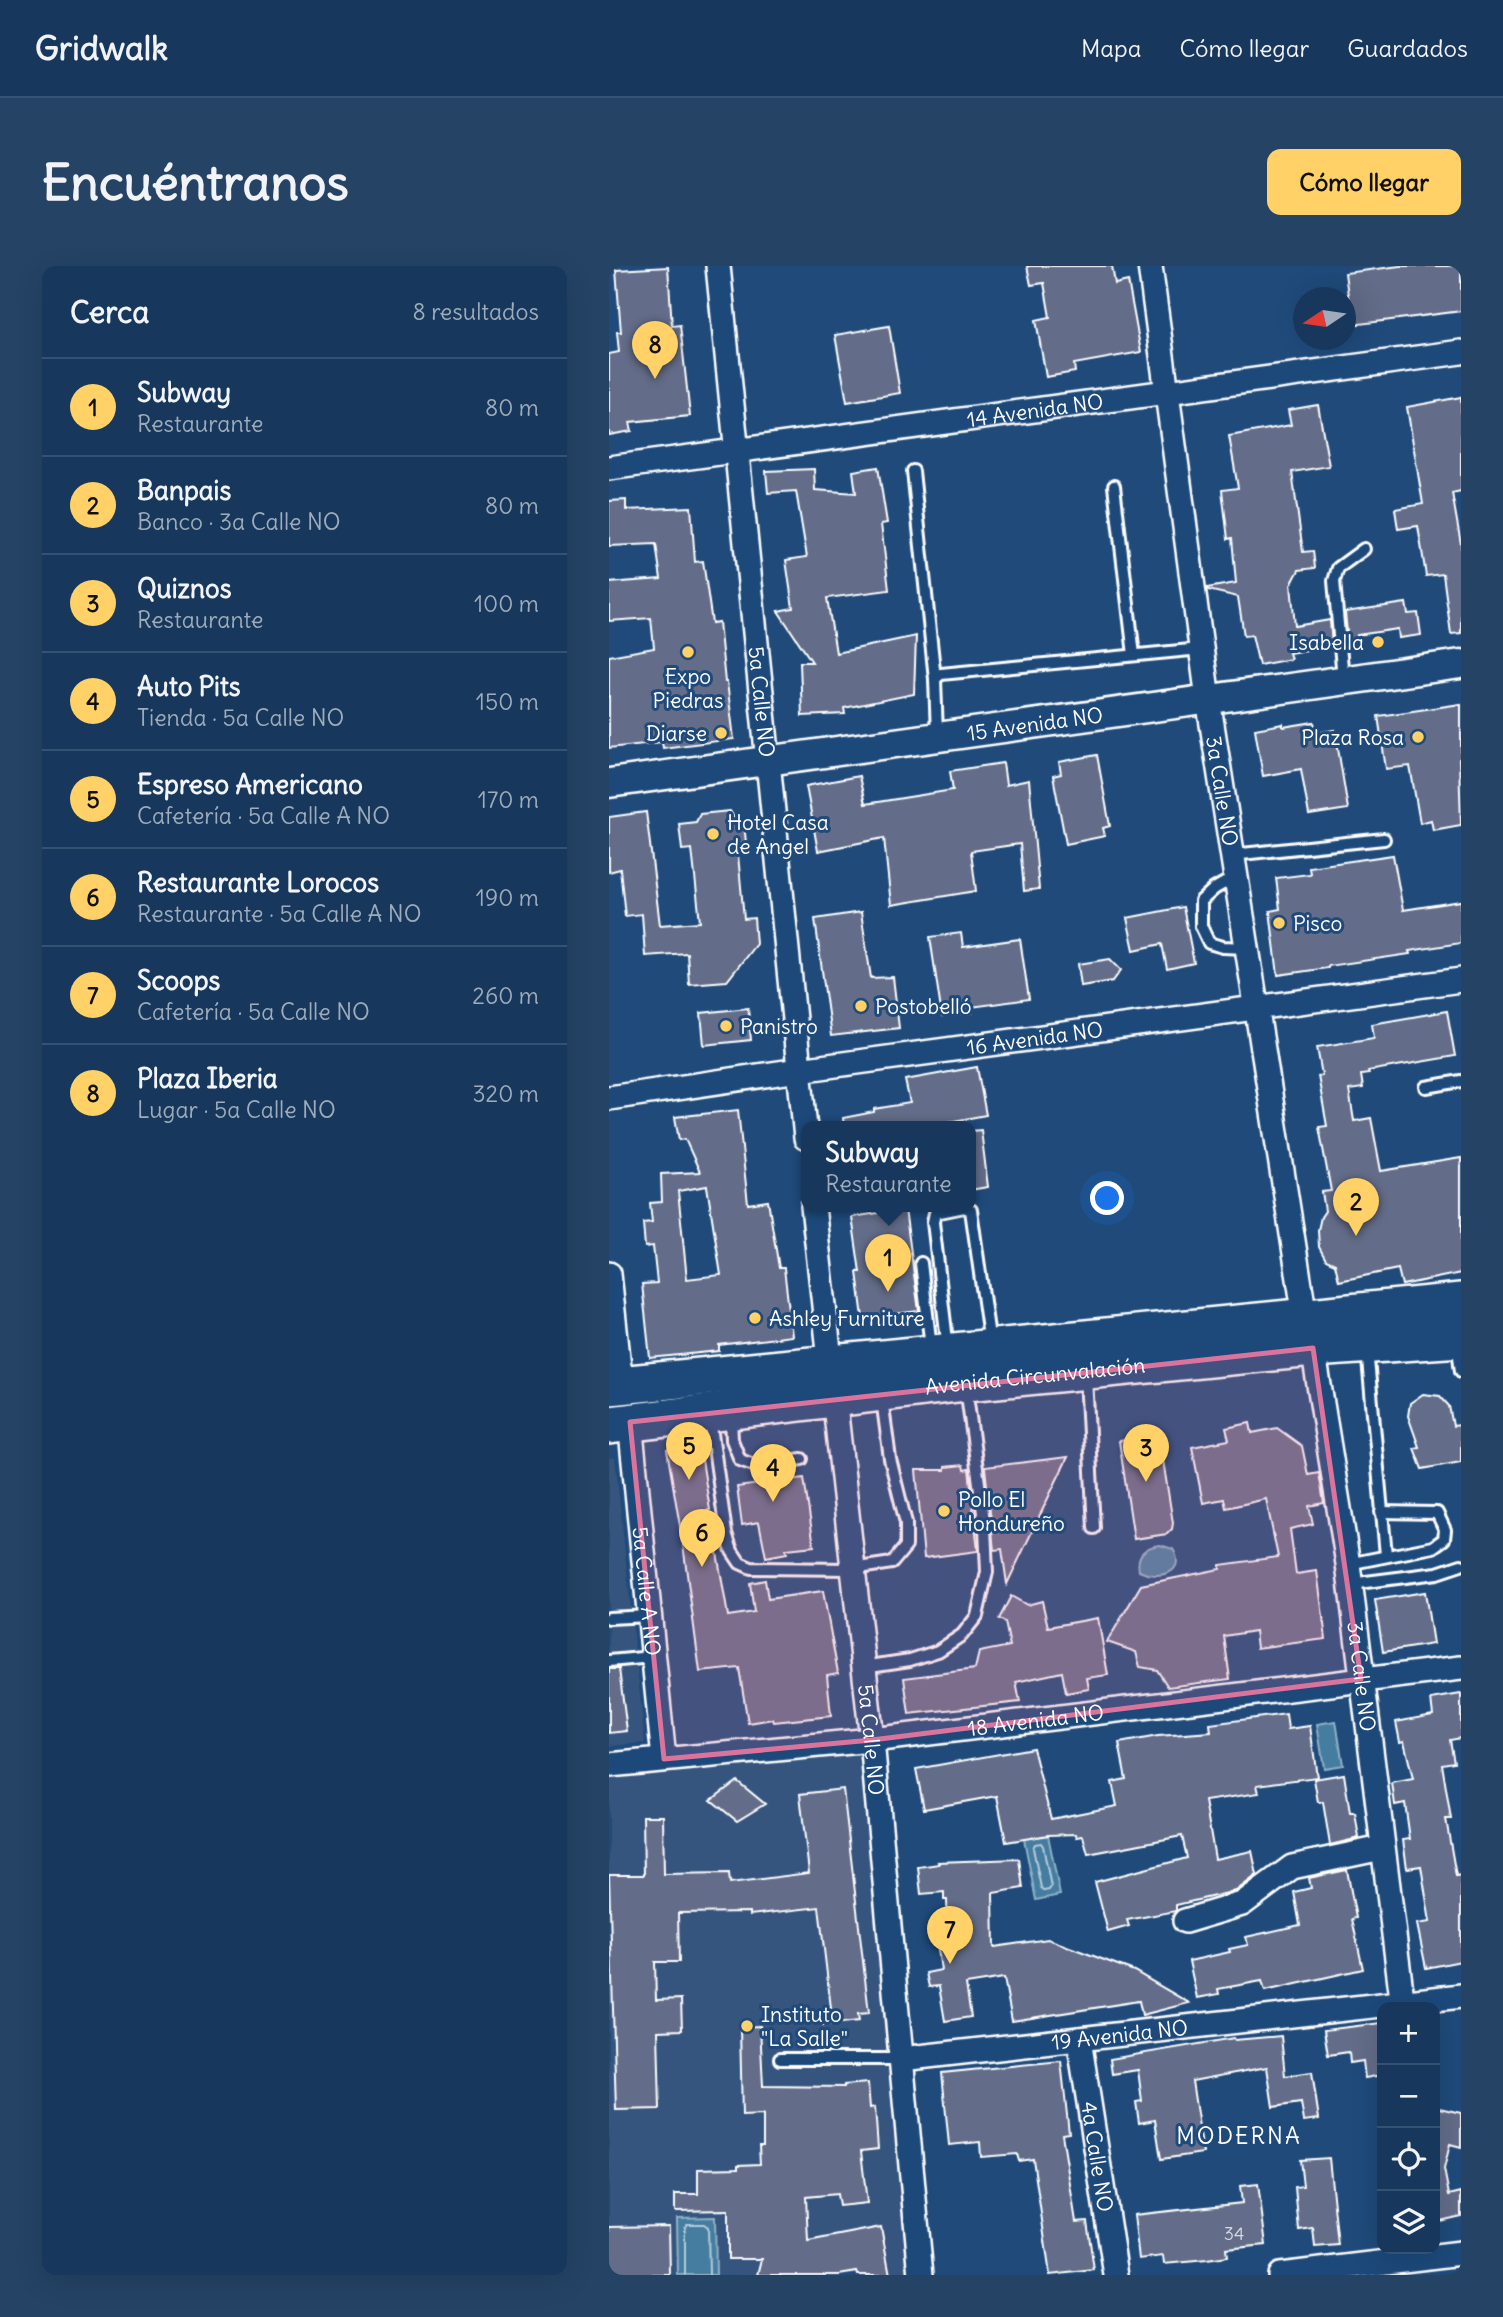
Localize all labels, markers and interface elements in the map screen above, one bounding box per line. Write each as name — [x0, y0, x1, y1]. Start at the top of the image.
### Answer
text: Gridwalk — [35, 27, 168, 69]
text: Mapa — [1081, 33, 1141, 63]
text: Cómo llegar — [1179, 33, 1309, 63]
text: Guardados — [1347, 33, 1468, 63]
button: Cómo llegar — [1267, 149, 1461, 215]
text: Encuéntranos — [42, 152, 349, 213]
north arrow — [1293, 287, 1356, 350]
text: Cerca — [70, 293, 149, 331]
text: 8 resultados — [412, 297, 539, 326]
pin: 8 — [632, 321, 678, 379]
text: Subway — [137, 376, 231, 409]
street label: 14 Avenida NO — [965, 387, 1105, 433]
text: 1 — [88, 393, 98, 422]
text: 80 m — [485, 393, 539, 422]
text: Restaurante — [137, 409, 263, 438]
text: Banpais — [137, 474, 231, 507]
text: 2 — [87, 491, 99, 520]
text: 80 m — [485, 491, 539, 520]
text: Banco · 3a Calle NO — [137, 507, 341, 536]
text: Quiznos — [137, 572, 232, 605]
text: 3 — [86, 589, 100, 618]
text: 100 m — [474, 589, 539, 618]
text: Restaurante — [137, 605, 263, 634]
place label: Isabella — [1289, 629, 1364, 656]
marker: Isabella — [1370, 634, 1386, 650]
marker: Expo Piedras — [680, 644, 696, 660]
street label: 5a Calle NO — [743, 645, 781, 759]
place label: Expo Piedras — [653, 663, 723, 714]
text: Auto Pits — [137, 670, 240, 703]
text: 4 — [86, 687, 100, 716]
text: 150 m — [476, 687, 539, 716]
street label: 15 Avenida NO — [965, 701, 1105, 746]
text: Tienda · 5a Calle NO — [137, 703, 344, 732]
place label: Diarse — [646, 720, 707, 747]
place label: Plaza Rosa — [1301, 724, 1404, 751]
marker: Diarse — [713, 725, 729, 741]
marker: Plaza Rosa — [1410, 729, 1426, 745]
street label: 3a Calle NO — [1200, 734, 1244, 848]
text: Espreso Americano — [137, 768, 363, 801]
text: 5 — [86, 785, 100, 814]
text: 170 m — [478, 785, 539, 814]
text: Cafetería · 5a Calle A NO — [137, 801, 390, 830]
place label: Hotel Casa de Angel — [727, 809, 829, 860]
marker: Hotel Casa de Angel — [705, 826, 721, 842]
text: Restaurante Lorocos — [137, 866, 379, 899]
text: 6 — [86, 883, 100, 912]
text: 190 m — [476, 883, 539, 912]
text: Restaurante · 5a Calle A NO — [137, 899, 422, 928]
place label: Pisco — [1293, 910, 1342, 937]
marker: Pisco — [1271, 915, 1287, 931]
text: Scoops — [137, 964, 220, 997]
text: 7 — [87, 981, 99, 1010]
text: 260 m — [472, 981, 539, 1010]
place label: Postobelló — [875, 993, 972, 1020]
text: Cafetería · 5a Calle NO — [137, 997, 370, 1026]
marker: Postobelló — [853, 998, 869, 1014]
place label: Panistro — [740, 1013, 818, 1040]
street label: 16 Avenida NO — [965, 1015, 1105, 1061]
marker: Panistro — [718, 1018, 734, 1034]
text: Plaza Iberia — [137, 1062, 278, 1095]
text: 8 — [86, 1079, 100, 1108]
text: 320 m — [473, 1079, 539, 1108]
text: Lugar · 5a Calle NO — [137, 1095, 336, 1124]
popup — [801, 1121, 976, 1212]
text: Subway — [825, 1136, 919, 1169]
text: Restaurante — [825, 1169, 952, 1198]
pin: 2 — [1333, 1178, 1379, 1236]
your location — [1090, 1181, 1124, 1215]
pin: 1 — [865, 1234, 911, 1292]
place label: Ashley Furniture — [769, 1305, 925, 1332]
marker: Ashley Furniture — [747, 1310, 763, 1326]
street label: Avenida Circunvalación — [924, 1351, 1146, 1400]
pin: 5 — [666, 1422, 712, 1480]
pin: 3 — [1123, 1424, 1169, 1482]
pin: 4 — [750, 1444, 796, 1502]
place label: Pollo El Hondureño — [958, 1486, 1065, 1537]
marker: Pollo El Hondureño — [936, 1503, 952, 1519]
pin: 6 — [679, 1509, 725, 1567]
street label: 5a Calle A NO — [627, 1525, 667, 1657]
street label: 3a Calle NO — [1342, 1620, 1382, 1733]
street label: 5a Calle NO — [852, 1683, 890, 1796]
street label: 18 Avenida NO — [966, 1698, 1105, 1742]
pin: 7 — [927, 1906, 973, 1964]
place label: Instituto "La Salle" — [761, 2001, 848, 2052]
map controls — [1377, 2002, 1440, 2254]
button: + — [1377, 2002, 1440, 2065]
street label: 19 Avenida NO — [1050, 2013, 1189, 2055]
marker: Instituto "La Salle" — [739, 2018, 755, 2034]
button: − — [1377, 2065, 1440, 2128]
street label: 4a Calle NO — [1075, 2099, 1119, 2214]
district label: MODERNA — [1176, 2121, 1302, 2150]
button: locate — [1377, 2128, 1440, 2191]
button: layers — [1377, 2191, 1440, 2254]
house number: 34 — [1224, 2222, 1244, 2245]

